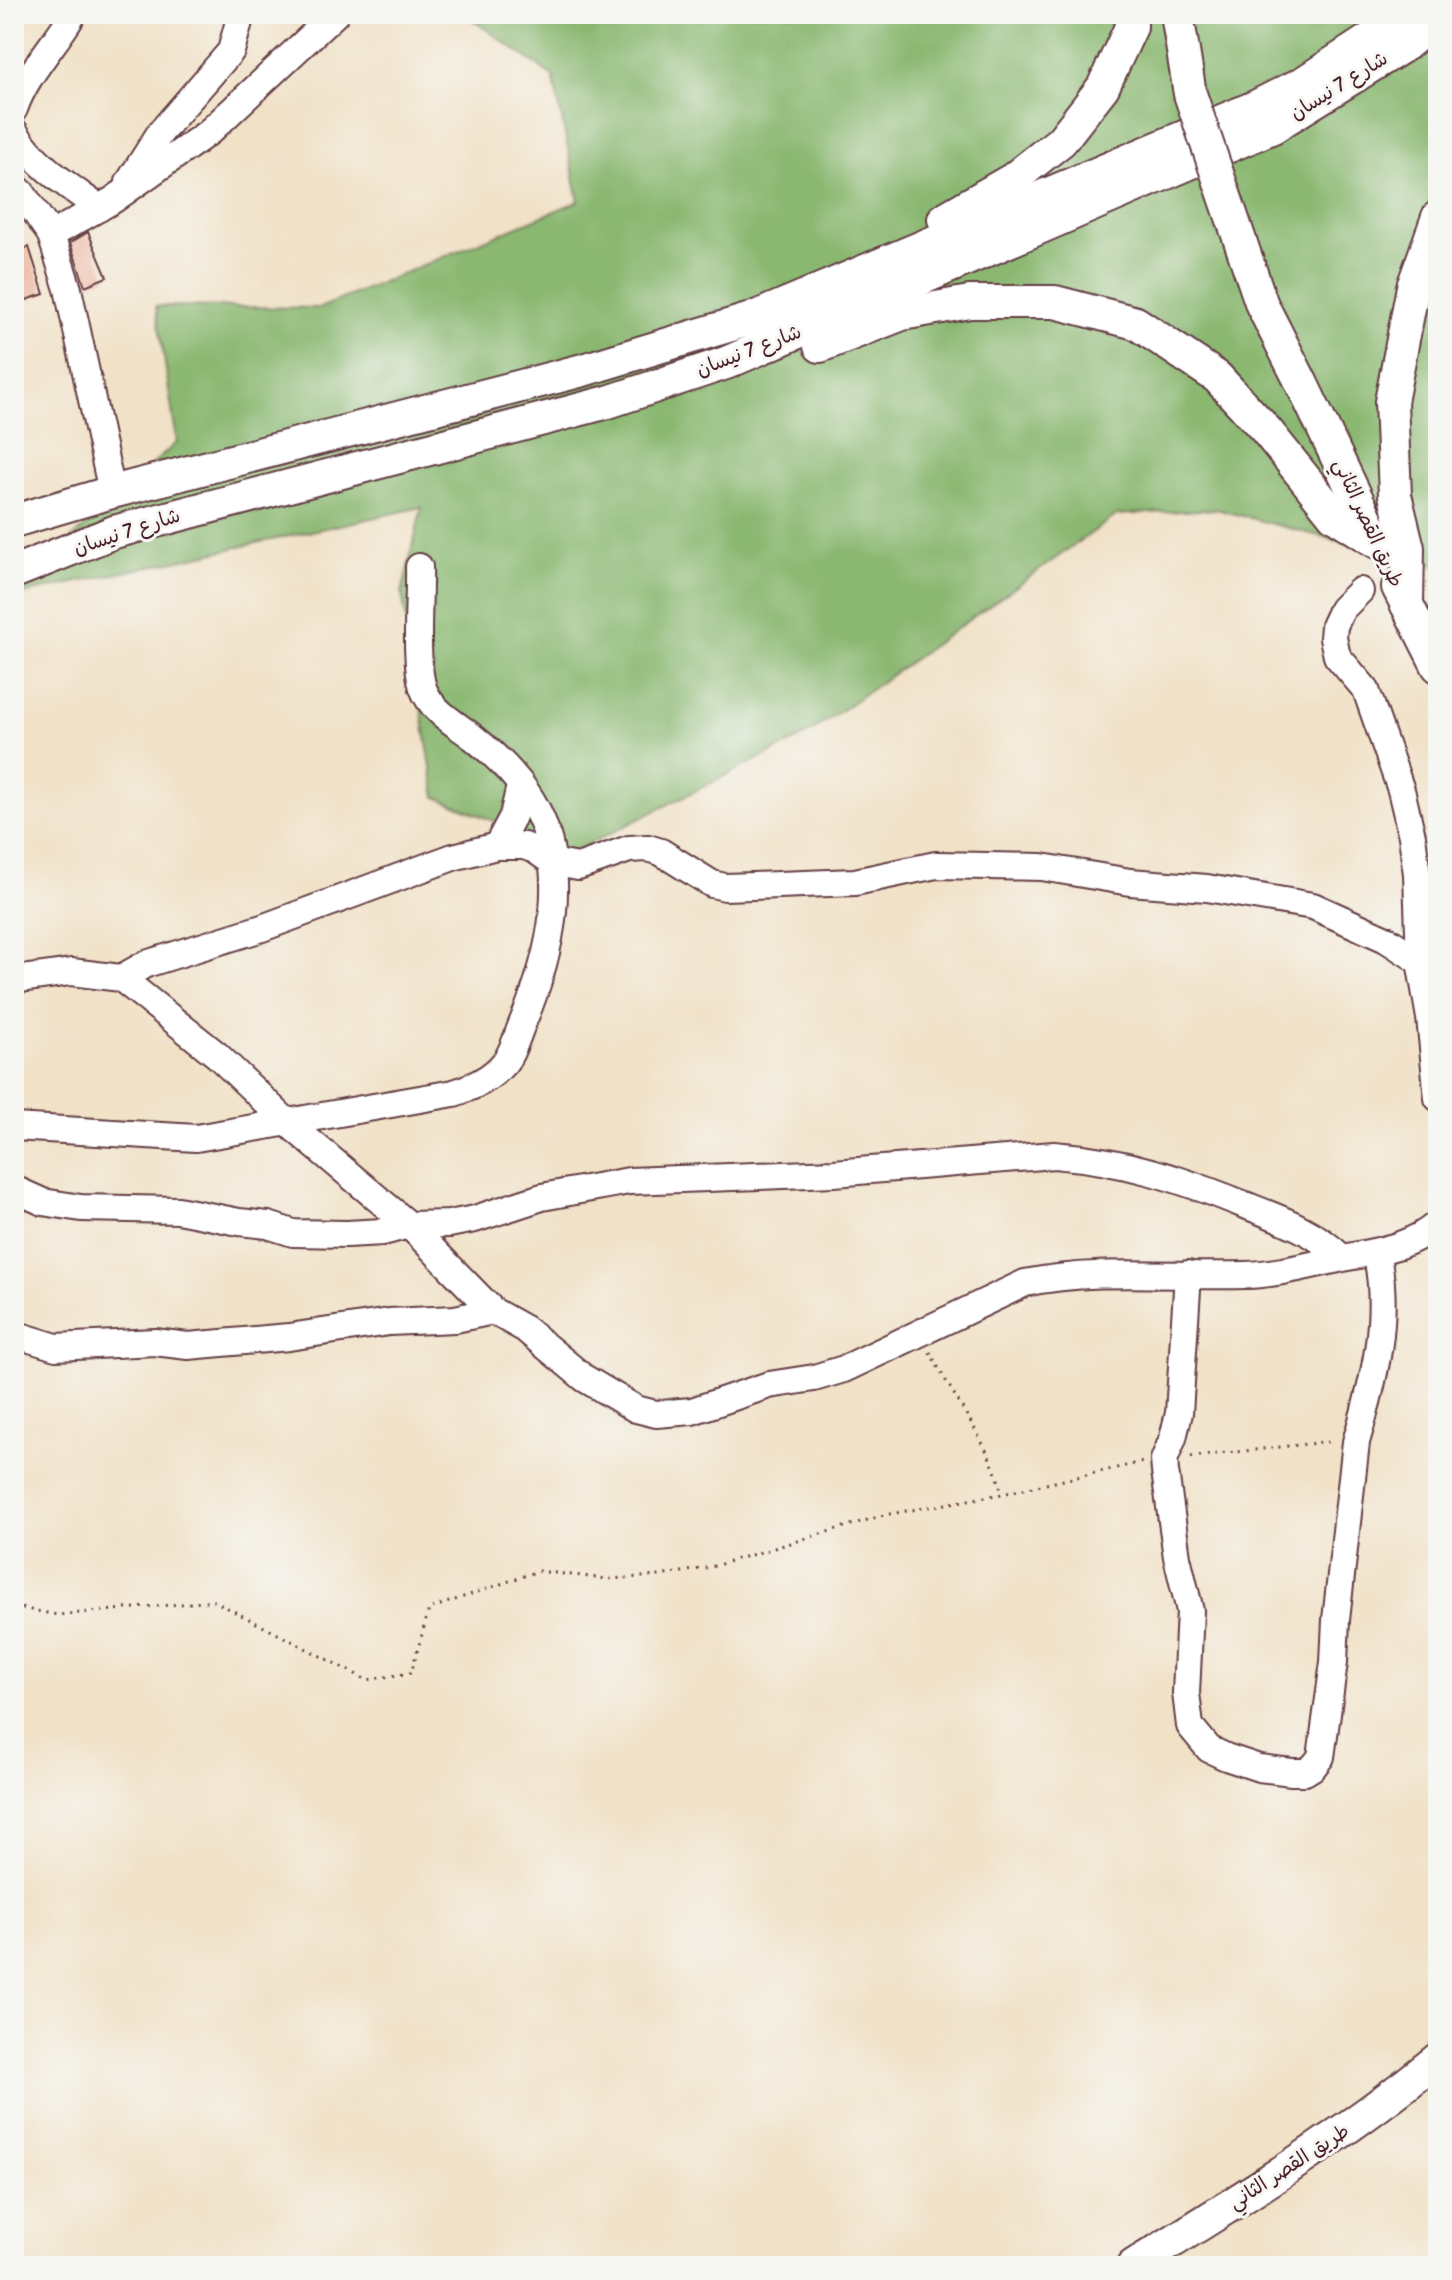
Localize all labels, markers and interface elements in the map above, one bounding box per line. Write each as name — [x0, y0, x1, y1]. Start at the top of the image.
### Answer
street label: شارع 7 نيسان — [1286, 47, 1393, 126]
street label: شارع 7 نيسان — [693, 320, 805, 383]
street label: طريق القصر الثاني — [1323, 455, 1408, 593]
street label: شارع 7 نيسان — [71, 504, 184, 561]
street label: طريق القصر الثاني — [1224, 2119, 1357, 2219]

